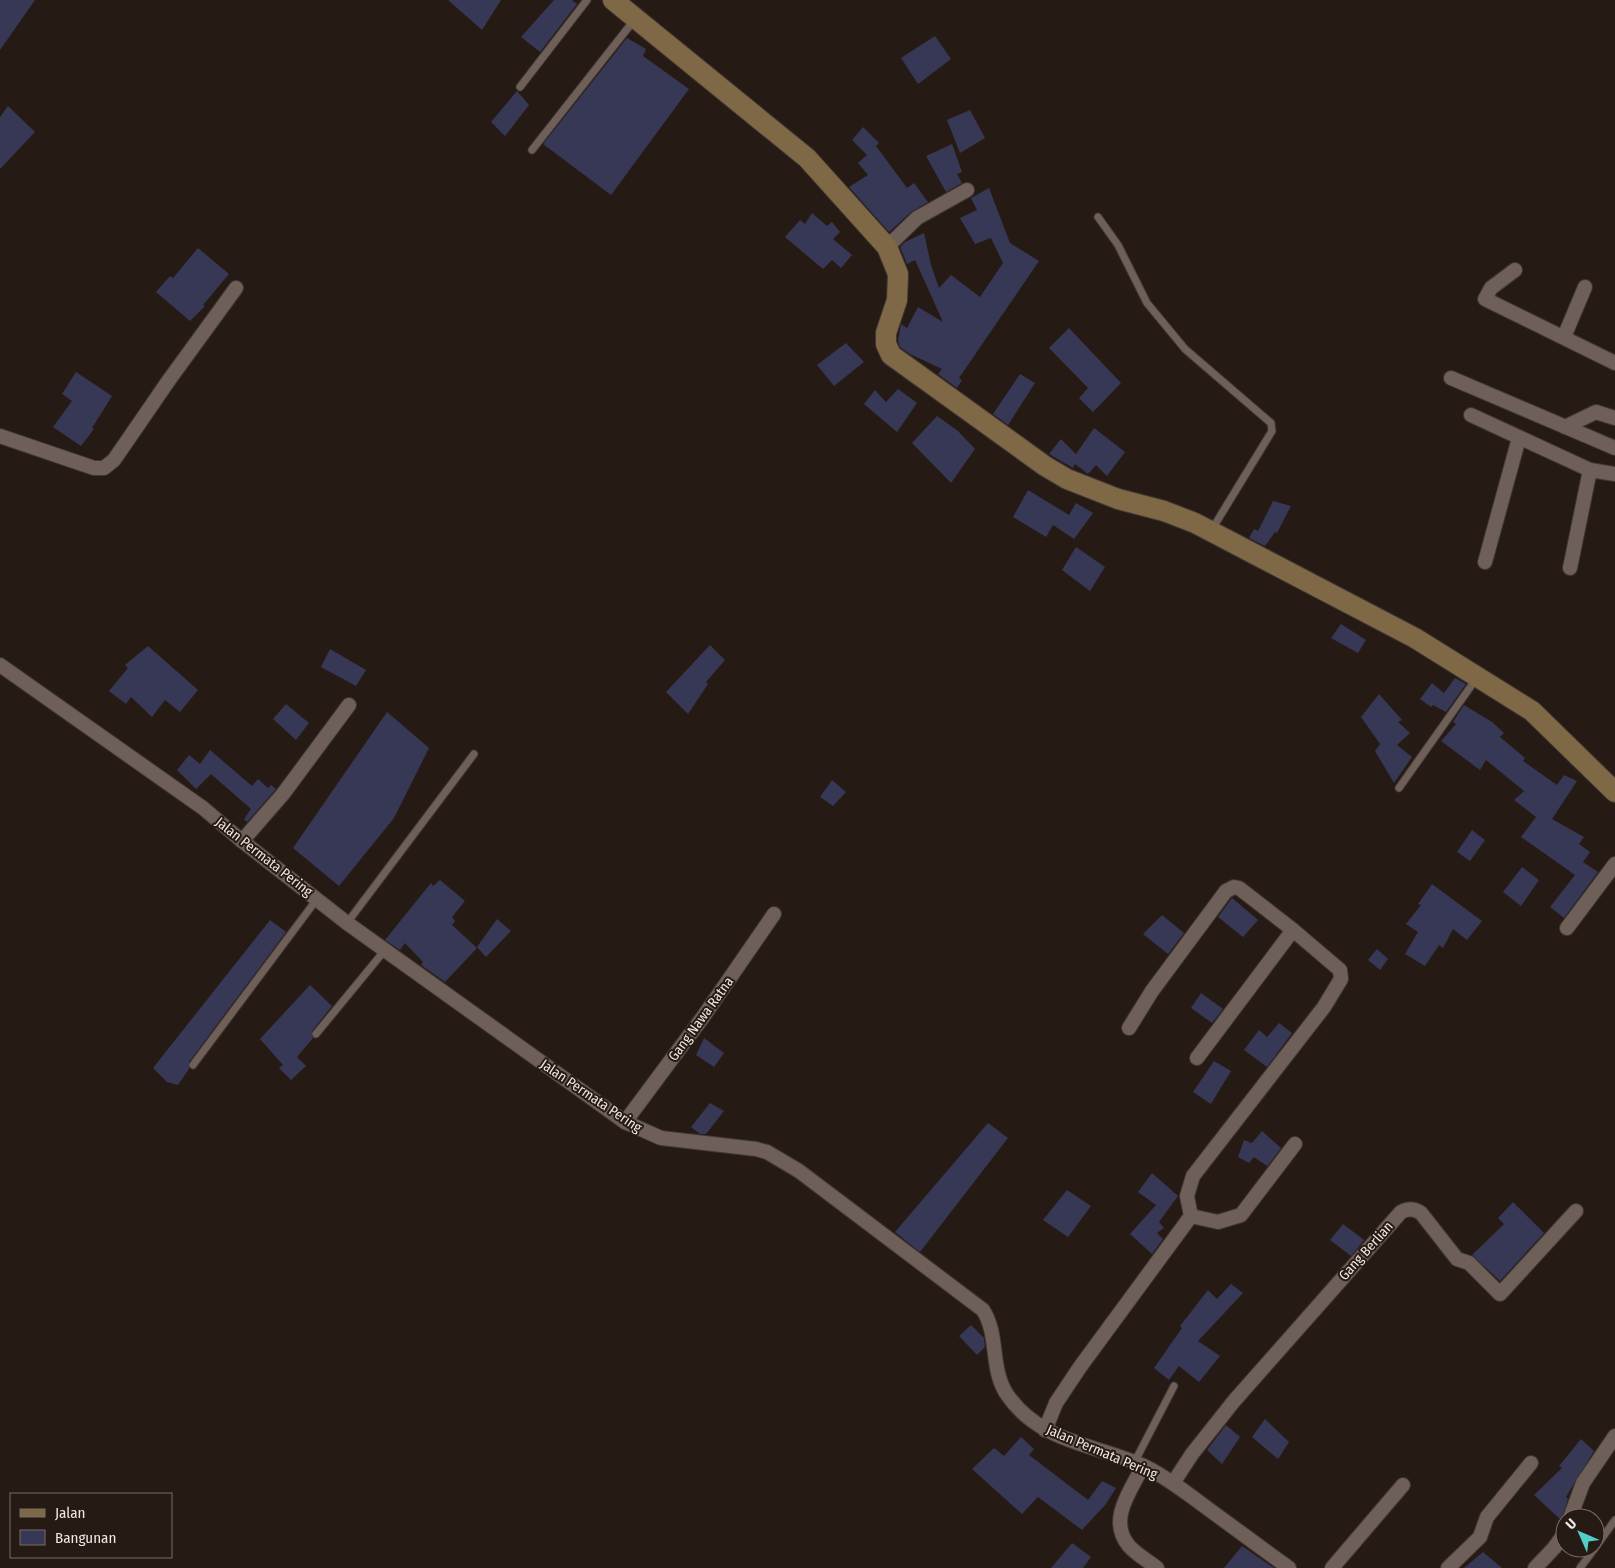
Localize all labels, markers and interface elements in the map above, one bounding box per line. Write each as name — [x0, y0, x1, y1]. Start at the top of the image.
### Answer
street label: Jalan Permata Pering — [212, 814, 316, 901]
street label: Gang Nawa Ratna — [665, 974, 737, 1064]
street label: Jalan Permata Pering — [537, 1056, 645, 1137]
street label: Gang Berlian — [1335, 1218, 1397, 1284]
street label: Jalan Permata Pering — [1044, 1421, 1160, 1483]
legend — [10, 1493, 172, 1558]
text: Jalan — [55, 1504, 85, 1522]
north arrow — [1555, 1508, 1605, 1558]
text: U — [1562, 1515, 1580, 1533]
text: Bangunan — [55, 1529, 116, 1547]

